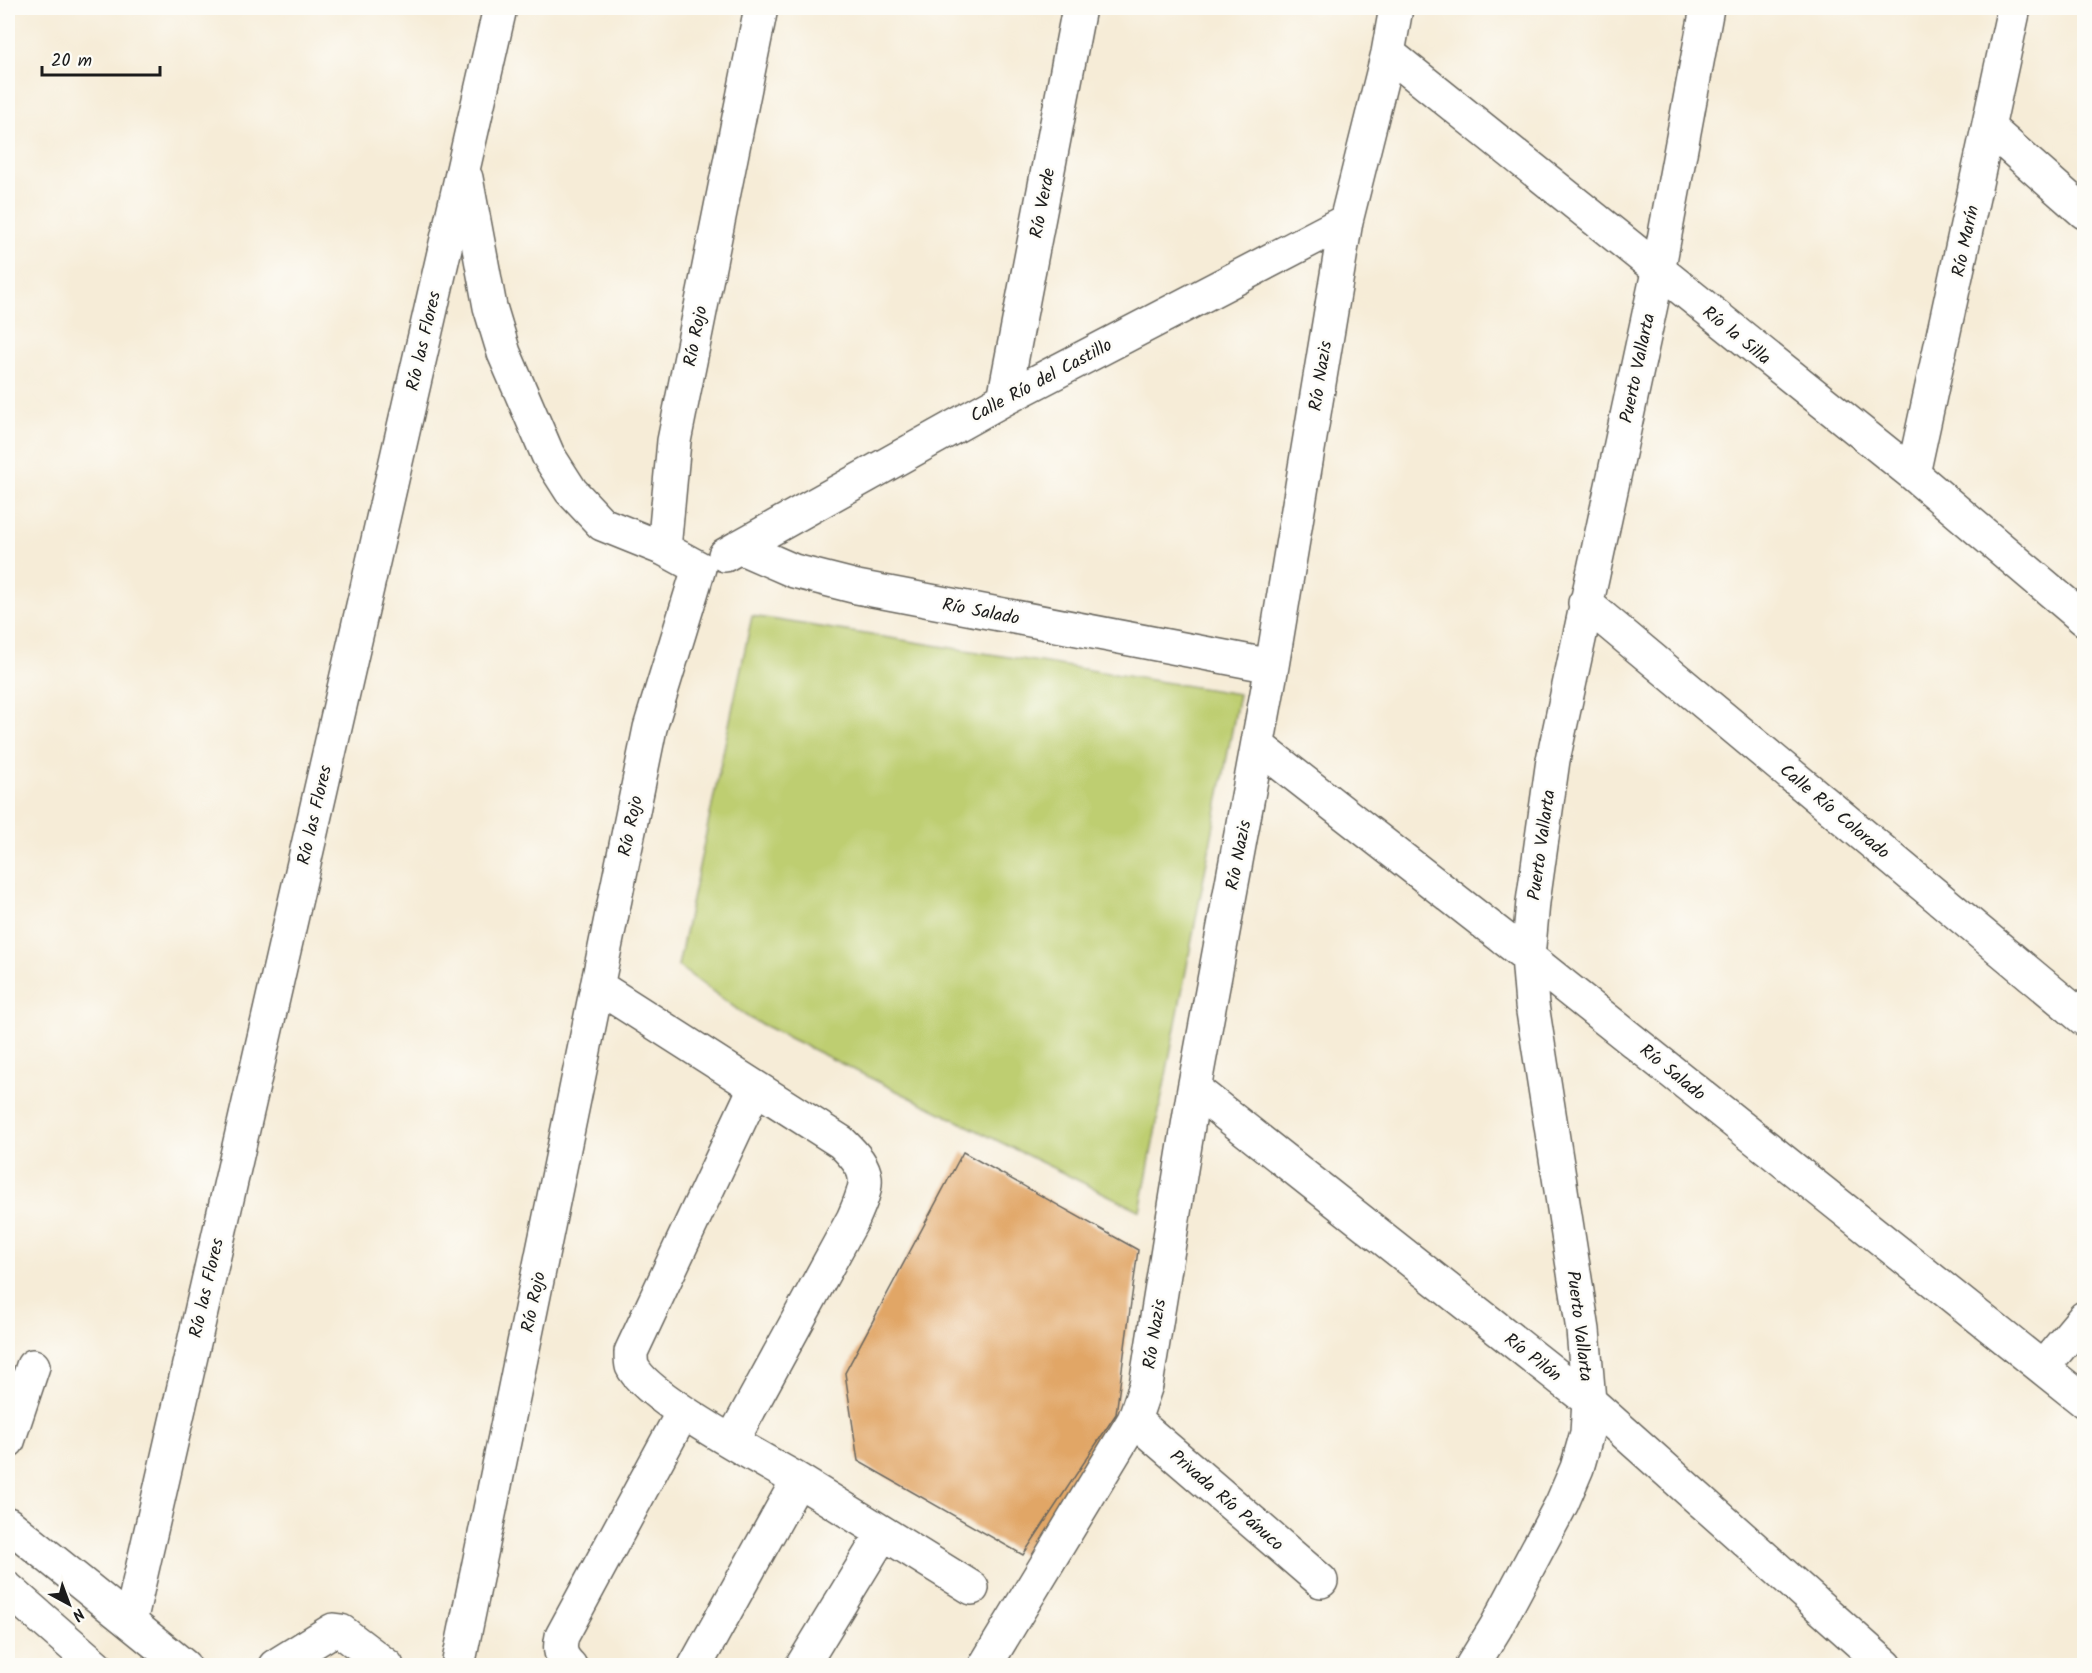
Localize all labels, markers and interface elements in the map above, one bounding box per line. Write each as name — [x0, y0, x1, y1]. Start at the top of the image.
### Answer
scale bar — [42, 39, 160, 77]
text: 20 m — [51, 47, 92, 76]
street label: Río Verde — [1022, 166, 1064, 241]
street label: Río Marín — [1945, 203, 1988, 280]
street label: Río las Flores — [399, 288, 450, 394]
street label: Río la Silla — [1695, 299, 1777, 373]
street label: Río Rojo — [676, 303, 717, 369]
street label: Puerto Vallarta — [1613, 311, 1664, 426]
street label: Calle Río del Castillo — [965, 332, 1118, 431]
street label: Río Nazis — [1302, 339, 1341, 413]
street label: Río Salado — [940, 591, 1022, 634]
street label: Calle Río Colorado — [1772, 757, 1896, 867]
street label: Río las Flores — [290, 762, 341, 868]
street label: Puerto Vallarta — [1520, 788, 1565, 902]
street label: Río Rojo — [611, 793, 652, 859]
street label: Río Nazis — [1218, 818, 1261, 893]
street label: Río Salado — [1633, 1037, 1712, 1109]
street label: Río las Flores — [182, 1235, 233, 1341]
street label: Río Rojo — [514, 1269, 555, 1335]
street label: Puerto Vallarta — [1557, 1269, 1600, 1383]
street label: Río Nazis — [1136, 1297, 1175, 1371]
street label: Río Pilón — [1497, 1326, 1567, 1390]
street label: Privada Río Pánuco — [1162, 1443, 1290, 1559]
north arrow — [39, 1574, 99, 1634]
text: N — [66, 1601, 90, 1627]

